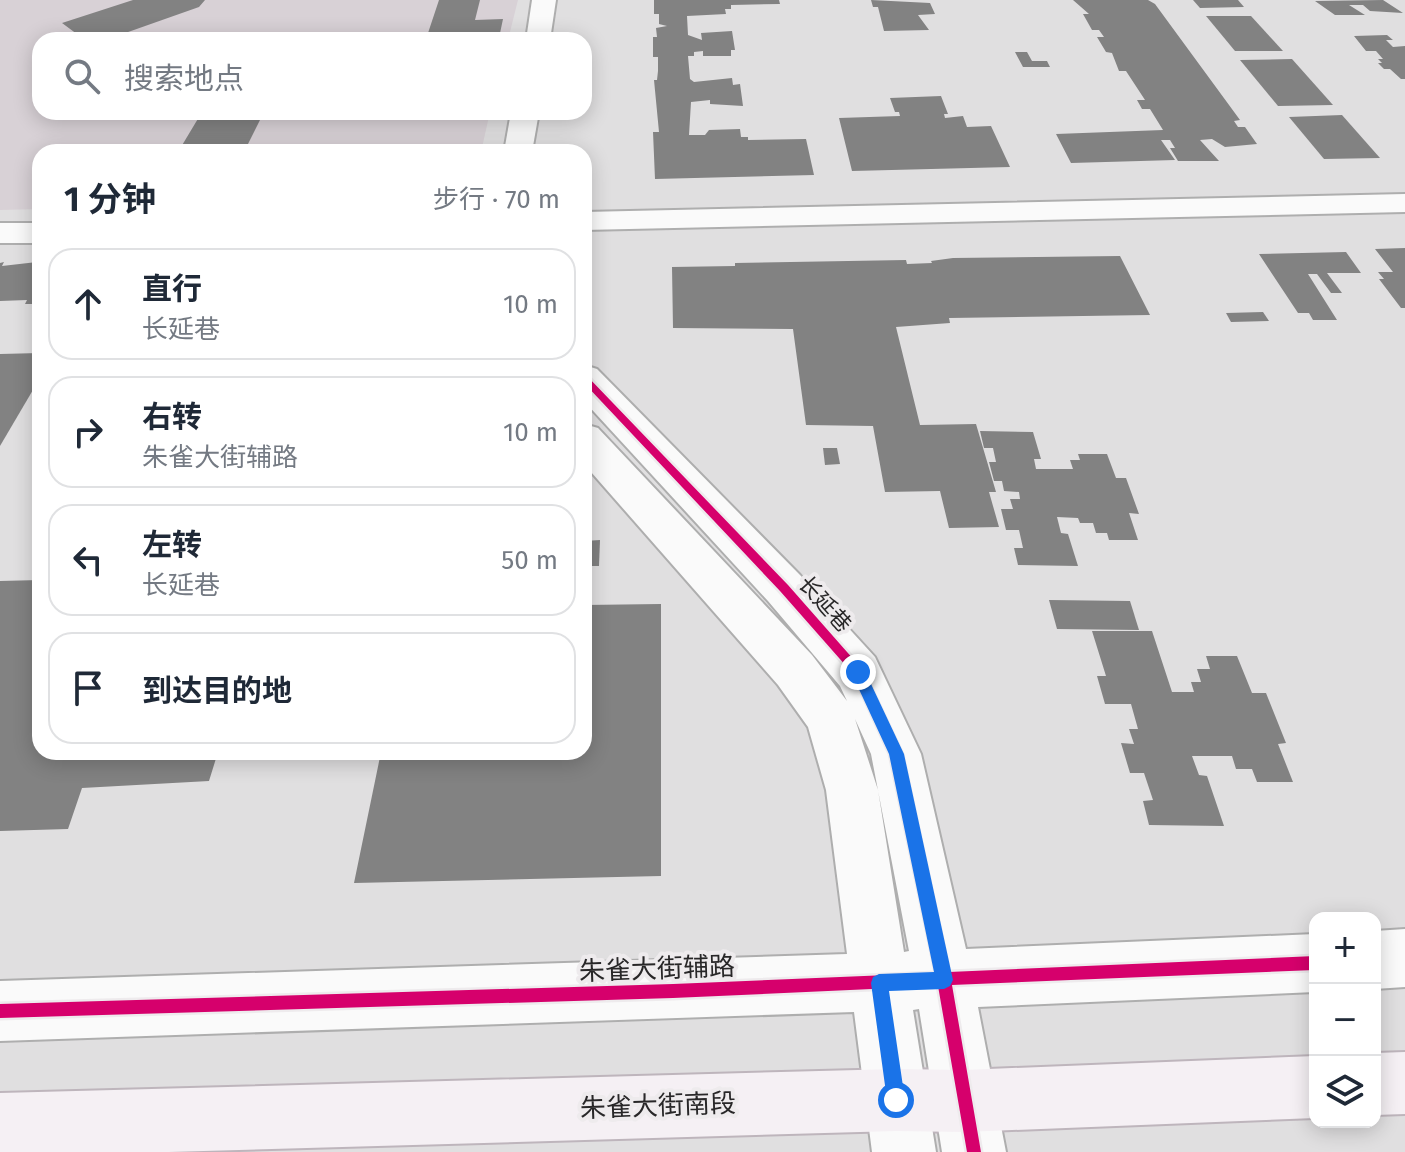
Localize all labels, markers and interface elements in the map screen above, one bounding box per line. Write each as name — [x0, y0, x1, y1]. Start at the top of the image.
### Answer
search box — [32, 32, 592, 120]
icon: search — [60, 54, 104, 98]
text: 搜索地点 — [124, 61, 244, 97]
text: 1 分钟 — [64, 179, 156, 220]
text: 步行 · 70 m — [433, 184, 560, 215]
text: 直行 — [142, 271, 202, 307]
icon: ahead — [66, 282, 110, 326]
text: 10 m — [503, 289, 558, 320]
text: 长延巷 — [142, 314, 220, 345]
text: 右转 — [142, 399, 202, 435]
icon: right — [66, 410, 110, 454]
text: 10 m — [503, 417, 558, 448]
text: 朱雀大街辅路 — [142, 442, 298, 473]
text: 左转 — [142, 527, 202, 563]
icon: left — [66, 538, 110, 582]
text: 50 m — [501, 545, 558, 576]
text: 长延巷 — [142, 570, 220, 601]
street label: 长延巷 — [793, 570, 857, 638]
route end — [840, 654, 876, 690]
icon: arrive — [66, 666, 110, 710]
text: 到达目的地 — [142, 673, 292, 709]
map controls — [1309, 912, 1381, 1128]
button: + — [1309, 912, 1381, 984]
street label: 朱雀大街辅路 — [578, 951, 736, 987]
button: − — [1309, 984, 1381, 1056]
button: layers — [1309, 1056, 1381, 1128]
route start — [878, 1082, 914, 1118]
street label: 朱雀大街南段 — [579, 1088, 737, 1124]

